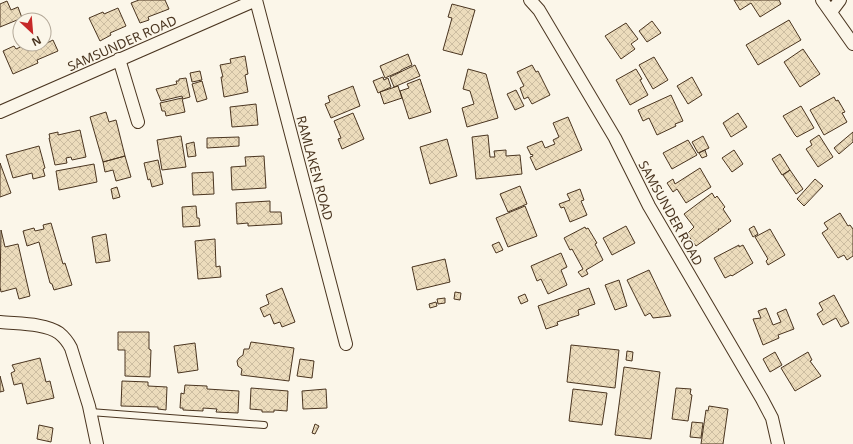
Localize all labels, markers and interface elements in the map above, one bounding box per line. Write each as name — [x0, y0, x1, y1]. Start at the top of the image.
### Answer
street label: SAMSUNDER ROAD — [65, 11, 179, 75]
north arrow — [12, 12, 52, 52]
text: N — [29, 33, 44, 50]
street label: RAMLAKEN ROAD — [292, 114, 338, 222]
street label: SAMSUNDER ROAD — [635, 157, 707, 269]

